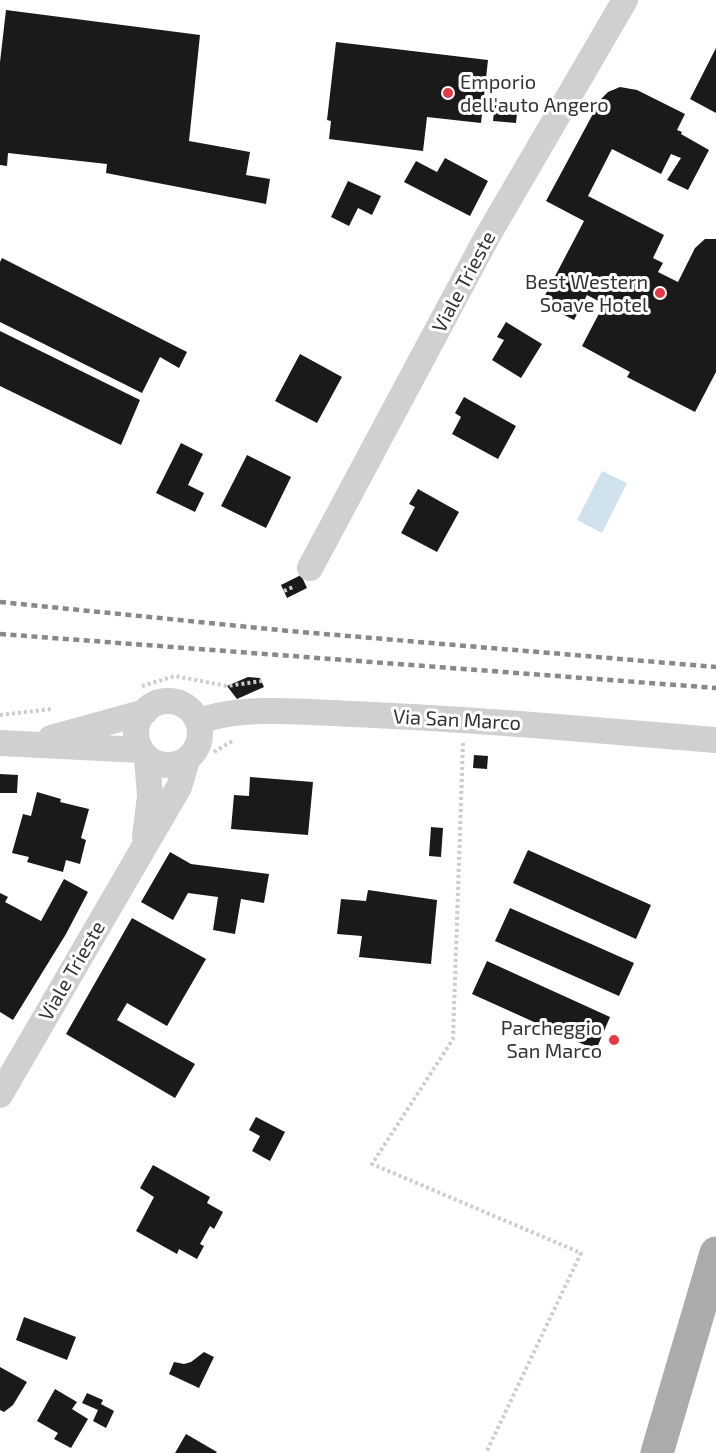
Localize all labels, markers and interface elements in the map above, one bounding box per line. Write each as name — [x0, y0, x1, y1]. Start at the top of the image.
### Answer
place label: Emporio dell'auto Angero — [460, 70, 609, 117]
marker: Emporio dell'auto Angero — [441, 86, 455, 100]
street label: Viale Trieste — [427, 227, 501, 337]
place label: Best Western Soave Hotel — [525, 270, 648, 317]
marker: Best Western Soave Hotel — [653, 286, 667, 300]
street label: Via San Marco — [392, 705, 522, 735]
street label: Viale Trieste — [34, 917, 110, 1025]
place label: Parcheggio San Marco — [501, 1016, 602, 1063]
marker: Parcheggio San Marco — [607, 1033, 621, 1047]

